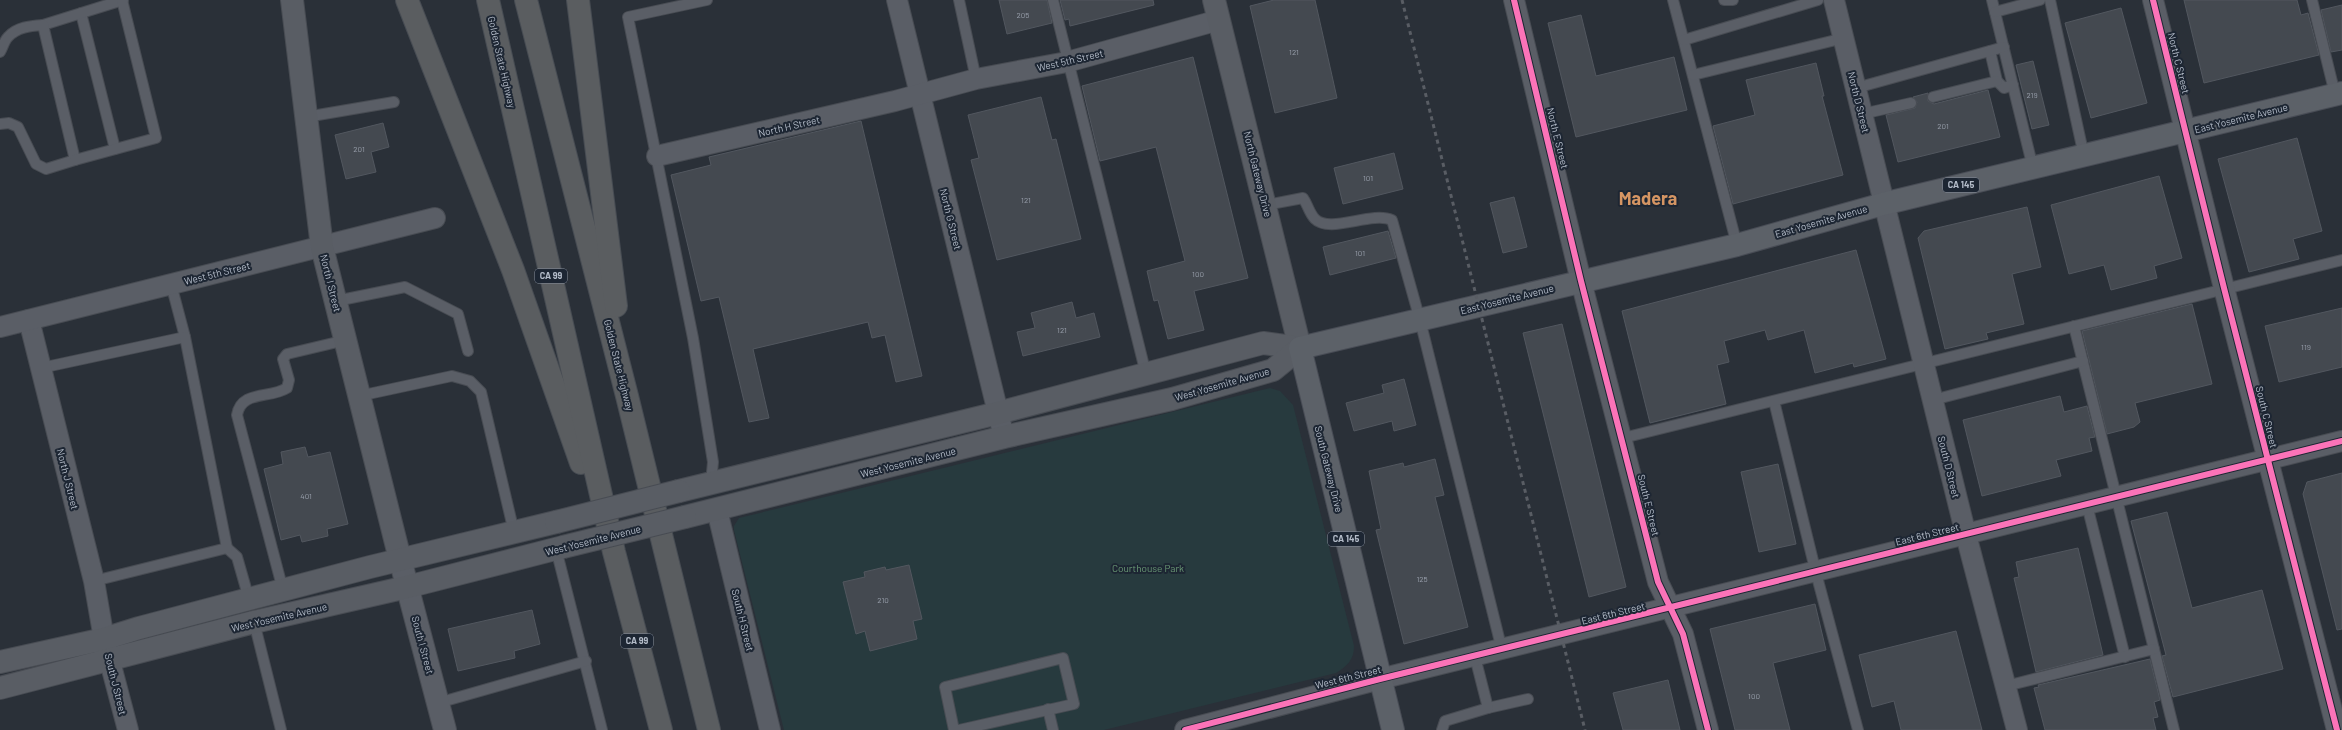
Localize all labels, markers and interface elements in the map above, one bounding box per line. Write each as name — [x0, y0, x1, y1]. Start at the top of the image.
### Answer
house number: 205 — [1017, 10, 1029, 20]
street label: Golden State Highway — [486, 15, 518, 109]
street label: North C Street — [2166, 31, 2192, 95]
street label: West 5th Street — [1036, 46, 1105, 73]
house number: 121 — [1289, 47, 1299, 57]
street label: North D Street — [1846, 70, 1872, 134]
house number: 219 — [2026, 90, 2038, 100]
street label: East Yosemite Avenue — [2193, 101, 2289, 135]
street label: North E Street — [1545, 106, 1571, 170]
street label: North H Street — [757, 113, 821, 139]
house number: 201 — [1937, 121, 1949, 131]
street label: North Gateway Drive — [1242, 130, 1274, 218]
house number: 201 — [353, 144, 365, 154]
house number: 101 — [1363, 173, 1373, 183]
road number: CA 145 — [1943, 178, 1979, 192]
street label: North G Street — [938, 187, 964, 251]
district label: Madera — [1619, 187, 1677, 209]
house number: 121 — [1021, 195, 1031, 205]
street label: East Yosemite Avenue — [1773, 202, 1869, 240]
house number: 101 — [1355, 248, 1365, 258]
street label: North I Street — [318, 253, 344, 313]
street label: West 5th Street — [183, 259, 252, 287]
road number: CA 99 — [535, 269, 567, 283]
house number: 100 — [1192, 269, 1204, 279]
street label: East Yosemite Avenue — [1459, 282, 1555, 316]
street label: Golden State Highway — [602, 318, 636, 412]
house number: 121 — [1057, 325, 1067, 335]
house number: 119 — [2301, 342, 2311, 352]
street label: West Yosemite Avenue — [1173, 365, 1271, 403]
street label: South C Street — [2254, 385, 2281, 449]
street label: South Gateway Drive — [1312, 425, 1346, 513]
street label: South D Street — [1936, 435, 1963, 499]
street label: West Yosemite Avenue — [859, 444, 957, 480]
street label: North J Street — [55, 447, 81, 511]
street label: South E Street — [1636, 473, 1663, 537]
house number: 401 — [300, 491, 312, 501]
street label: East 6th Street — [1894, 520, 1960, 548]
street label: West Yosemite Avenue — [544, 522, 642, 558]
road number: CA 145 — [1328, 532, 1364, 546]
park label: Courthouse Park — [1112, 562, 1184, 574]
house number: 125 — [1416, 574, 1428, 584]
street label: South H Street — [729, 588, 757, 653]
house number: 210 — [877, 595, 889, 605]
street label: East 6th Street — [1580, 599, 1646, 627]
street label: West Yosemite Avenue — [230, 600, 328, 634]
street label: South I Street — [409, 615, 437, 676]
road number: CA 99 — [621, 634, 653, 648]
street label: South J Street — [103, 652, 129, 716]
street label: West 6th Street — [1314, 663, 1383, 691]
house number: 100 — [1748, 691, 1760, 701]

